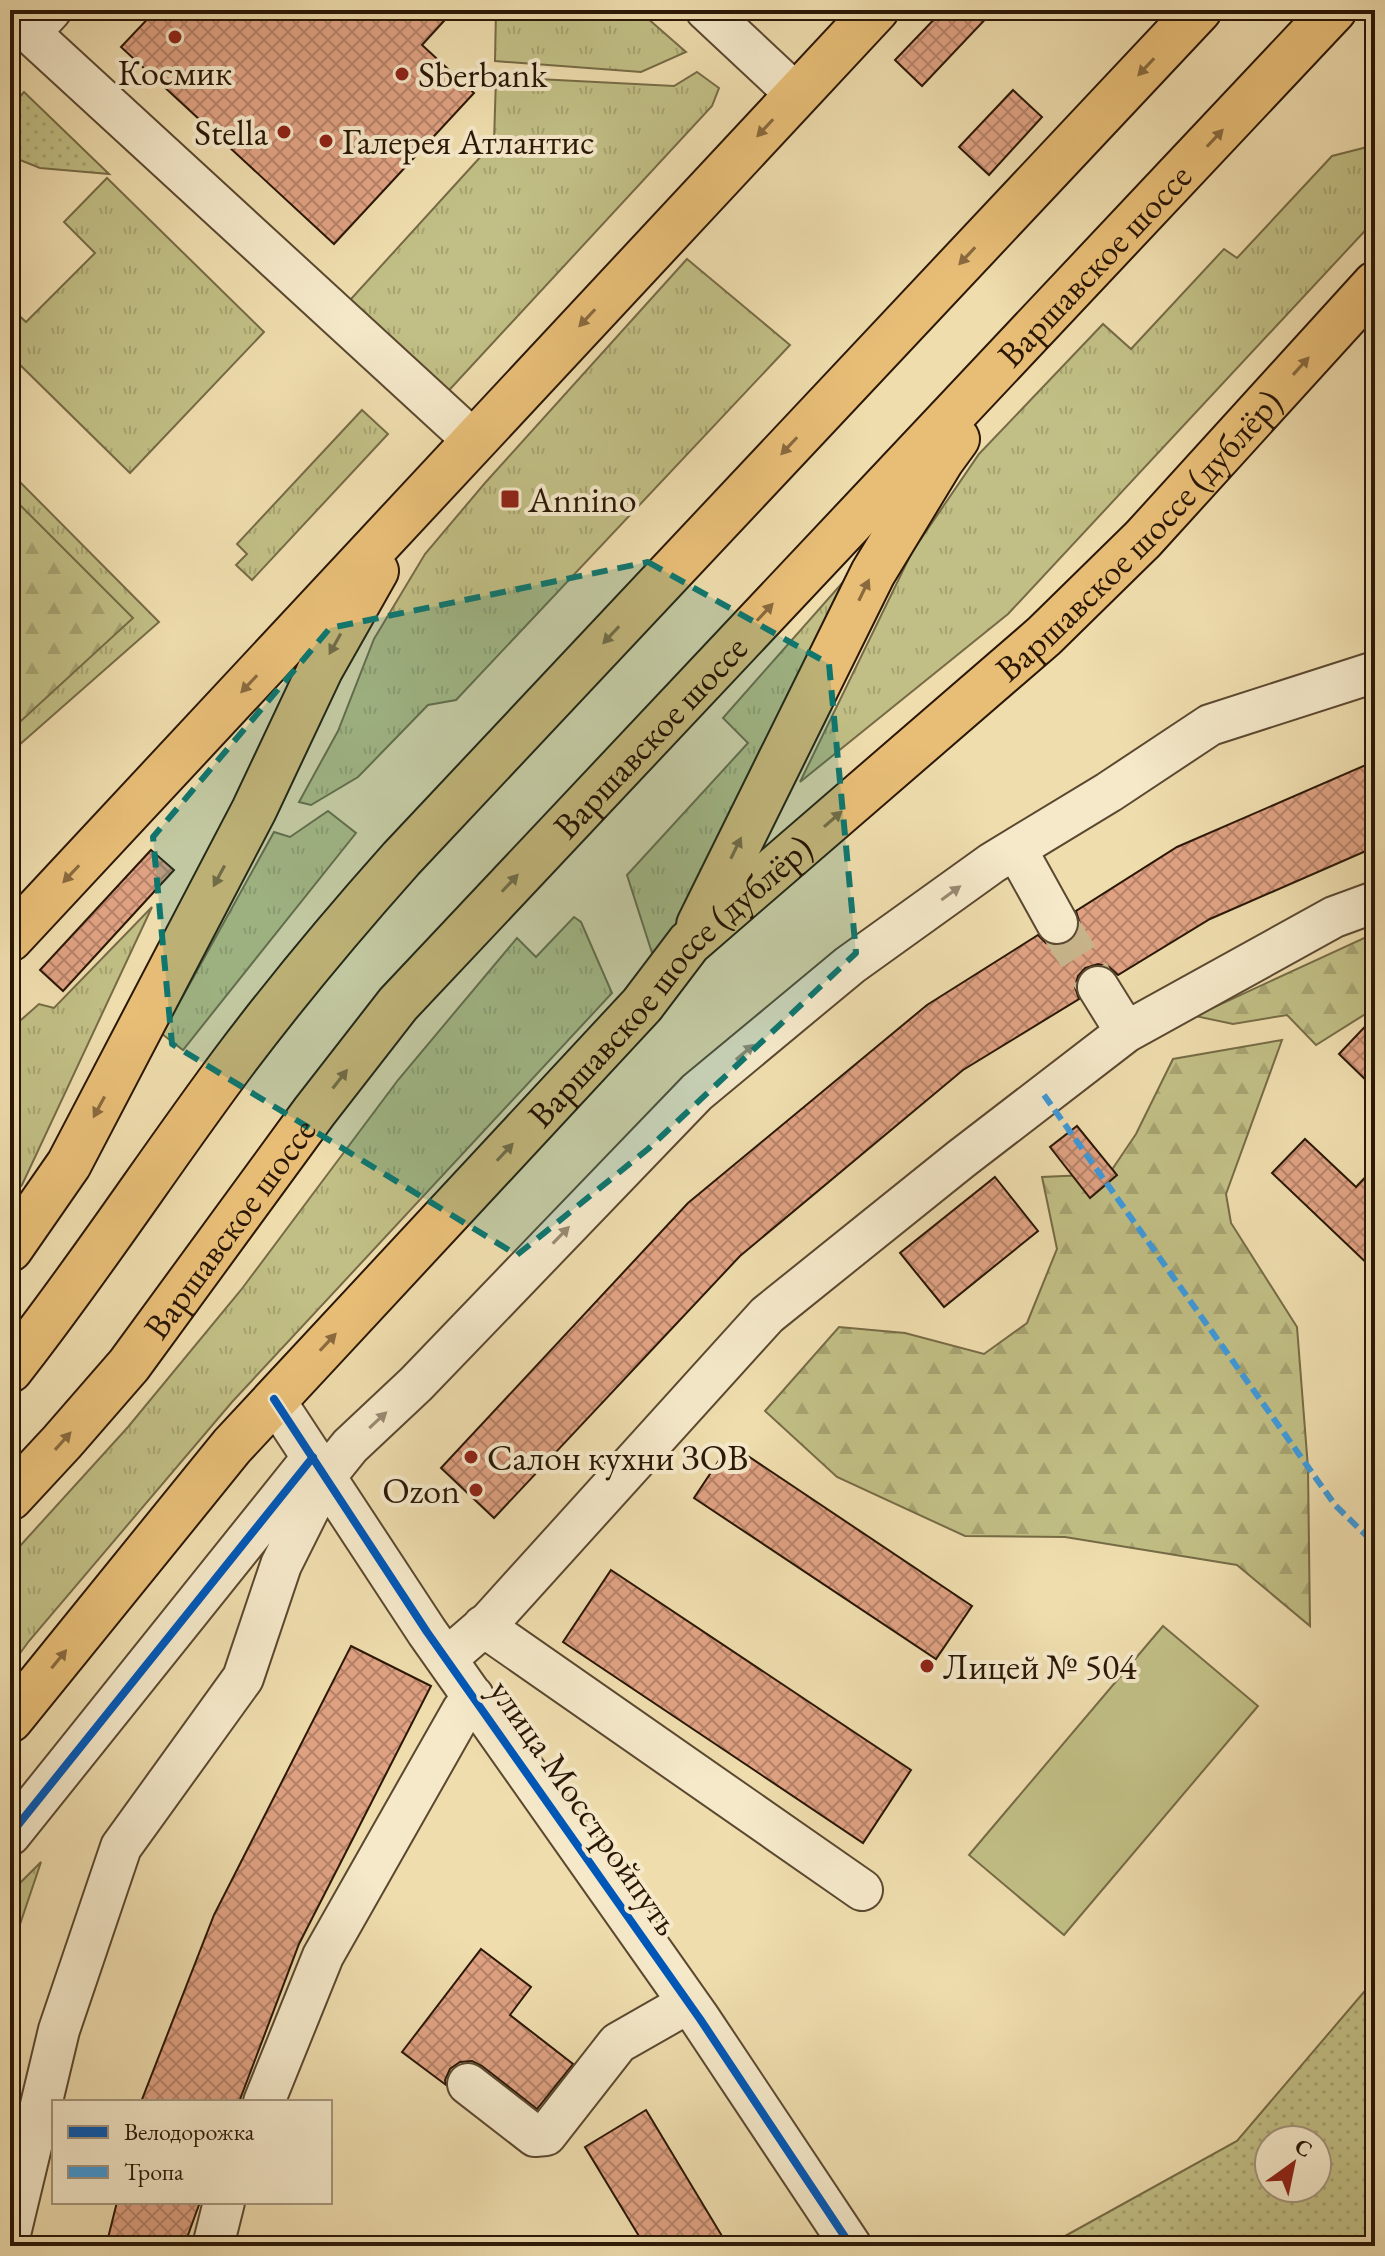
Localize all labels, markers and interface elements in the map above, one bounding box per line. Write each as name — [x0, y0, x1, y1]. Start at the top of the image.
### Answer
marker: Космик — [166, 28, 184, 46]
place label: Космик — [118, 49, 232, 96]
place label: Sberbank — [418, 51, 549, 98]
one-way arrow — [1137, 57, 1155, 76]
marker: Sberbank — [393, 65, 411, 83]
place label: Stella — [194, 109, 269, 156]
place label: Галерея Атлантис — [342, 118, 595, 165]
one-way arrow — [757, 119, 775, 138]
marker: Stella — [275, 123, 293, 141]
one-way arrow — [1205, 129, 1223, 148]
marker: Галерея Атлантис — [317, 132, 335, 150]
street label: Варшавское шоссе — [987, 153, 1201, 377]
one-way arrow — [959, 246, 977, 265]
one-way arrow — [579, 308, 597, 327]
one-way arrow — [1291, 356, 1309, 375]
street label: Варшавское шоссе (дублёр) — [985, 379, 1292, 691]
one-way arrow — [781, 436, 799, 455]
place label: Annino — [527, 476, 637, 523]
marker: Annino — [499, 488, 521, 510]
one-way arrow — [857, 578, 871, 602]
one-way arrow — [756, 603, 774, 622]
street label: Варшавское шоссе — [542, 625, 757, 849]
one-way arrow — [603, 625, 621, 644]
one-way arrow — [328, 633, 342, 655]
one-way arrow — [240, 674, 258, 693]
one-way arrow — [823, 810, 843, 828]
street label: Варшавское шоссе (дублёр) — [517, 824, 822, 1137]
one-way arrow — [730, 837, 743, 860]
one-way arrow — [62, 864, 80, 883]
one-way arrow — [213, 865, 226, 888]
one-way arrow — [501, 874, 519, 893]
one-way arrow — [940, 886, 961, 901]
one-way arrow — [735, 1044, 755, 1061]
one-way arrow — [331, 1069, 347, 1089]
one-way arrow — [93, 1096, 107, 1118]
street label: Варшавское шоссе — [132, 1108, 326, 1348]
one-way arrow — [496, 1143, 514, 1162]
one-way arrow — [552, 1226, 570, 1245]
one-way arrow — [318, 1333, 336, 1352]
one-way arrow — [369, 1411, 388, 1429]
one-way arrow — [54, 1431, 71, 1451]
place label: Салон кухни ЗОВ — [487, 1434, 748, 1481]
marker: Салон кухни ЗОВ — [462, 1448, 480, 1466]
place label: Ozon — [382, 1467, 460, 1514]
marker: Ozon — [467, 1481, 485, 1499]
place label: Лицей № 504 — [943, 1643, 1137, 1690]
one-way arrow — [50, 1649, 67, 1669]
marker: Лицей № 504 — [918, 1657, 936, 1675]
street label: улица Мосстройпуть — [479, 1669, 691, 1945]
legend — [52, 2100, 332, 2204]
text: Велодорожка — [124, 2116, 255, 2147]
north arrow — [1253, 2124, 1333, 2204]
text: С — [1289, 2131, 1318, 2164]
text: Тропа — [124, 2156, 184, 2187]

